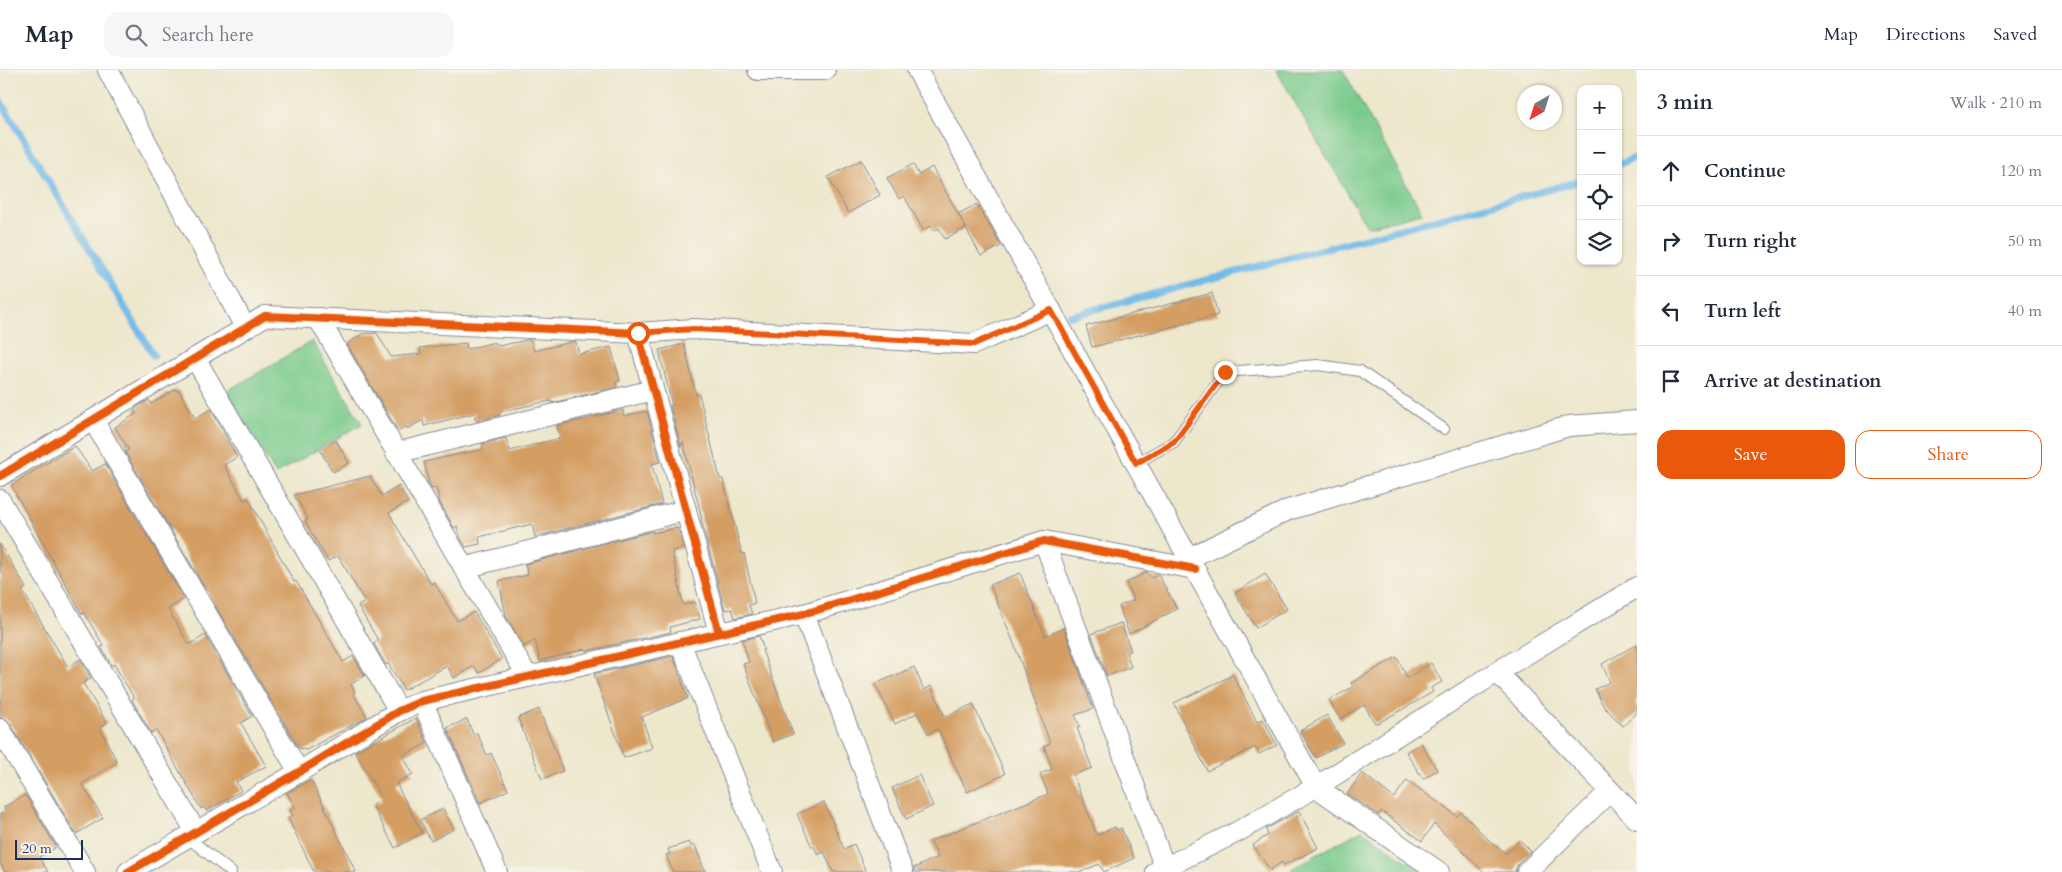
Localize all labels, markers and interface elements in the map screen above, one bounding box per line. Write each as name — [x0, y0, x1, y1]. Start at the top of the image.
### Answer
search box — [104, 12, 454, 57]
text: Map — [25, 18, 74, 51]
icon: search — [122, 21, 150, 49]
text: Search here — [162, 22, 254, 48]
text: Map — [1824, 22, 1858, 47]
text: Directions — [1886, 22, 1965, 47]
text: Saved — [1993, 22, 2037, 47]
north arrow — [1517, 85, 1562, 130]
map controls — [1577, 85, 1622, 265]
button: + — [1577, 85, 1622, 130]
text: 3 min — [1657, 88, 1713, 117]
text: Walk · 210 m — [1950, 92, 2042, 114]
button: − — [1577, 130, 1622, 175]
icon: ahead — [1657, 157, 1685, 185]
text: Continue — [1704, 158, 1786, 184]
text: 120 m — [2000, 160, 2042, 182]
button: locate — [1577, 175, 1622, 220]
button: layers — [1577, 220, 1622, 265]
icon: right — [1657, 227, 1685, 255]
text: Turn right — [1704, 228, 1796, 254]
text: 50 m — [2008, 230, 2042, 252]
icon: left — [1657, 297, 1685, 325]
text: Turn left — [1704, 298, 1781, 324]
text: 40 m — [2008, 300, 2042, 322]
route start — [627, 322, 650, 345]
route end — [1214, 361, 1237, 384]
icon: arrive — [1657, 367, 1685, 395]
text: Arrive at destination — [1704, 368, 1881, 394]
button: Save — [1657, 430, 1845, 479]
button: Share — [1855, 430, 2042, 479]
scale bar — [15, 837, 82, 860]
text: 20 m — [22, 839, 52, 858]

